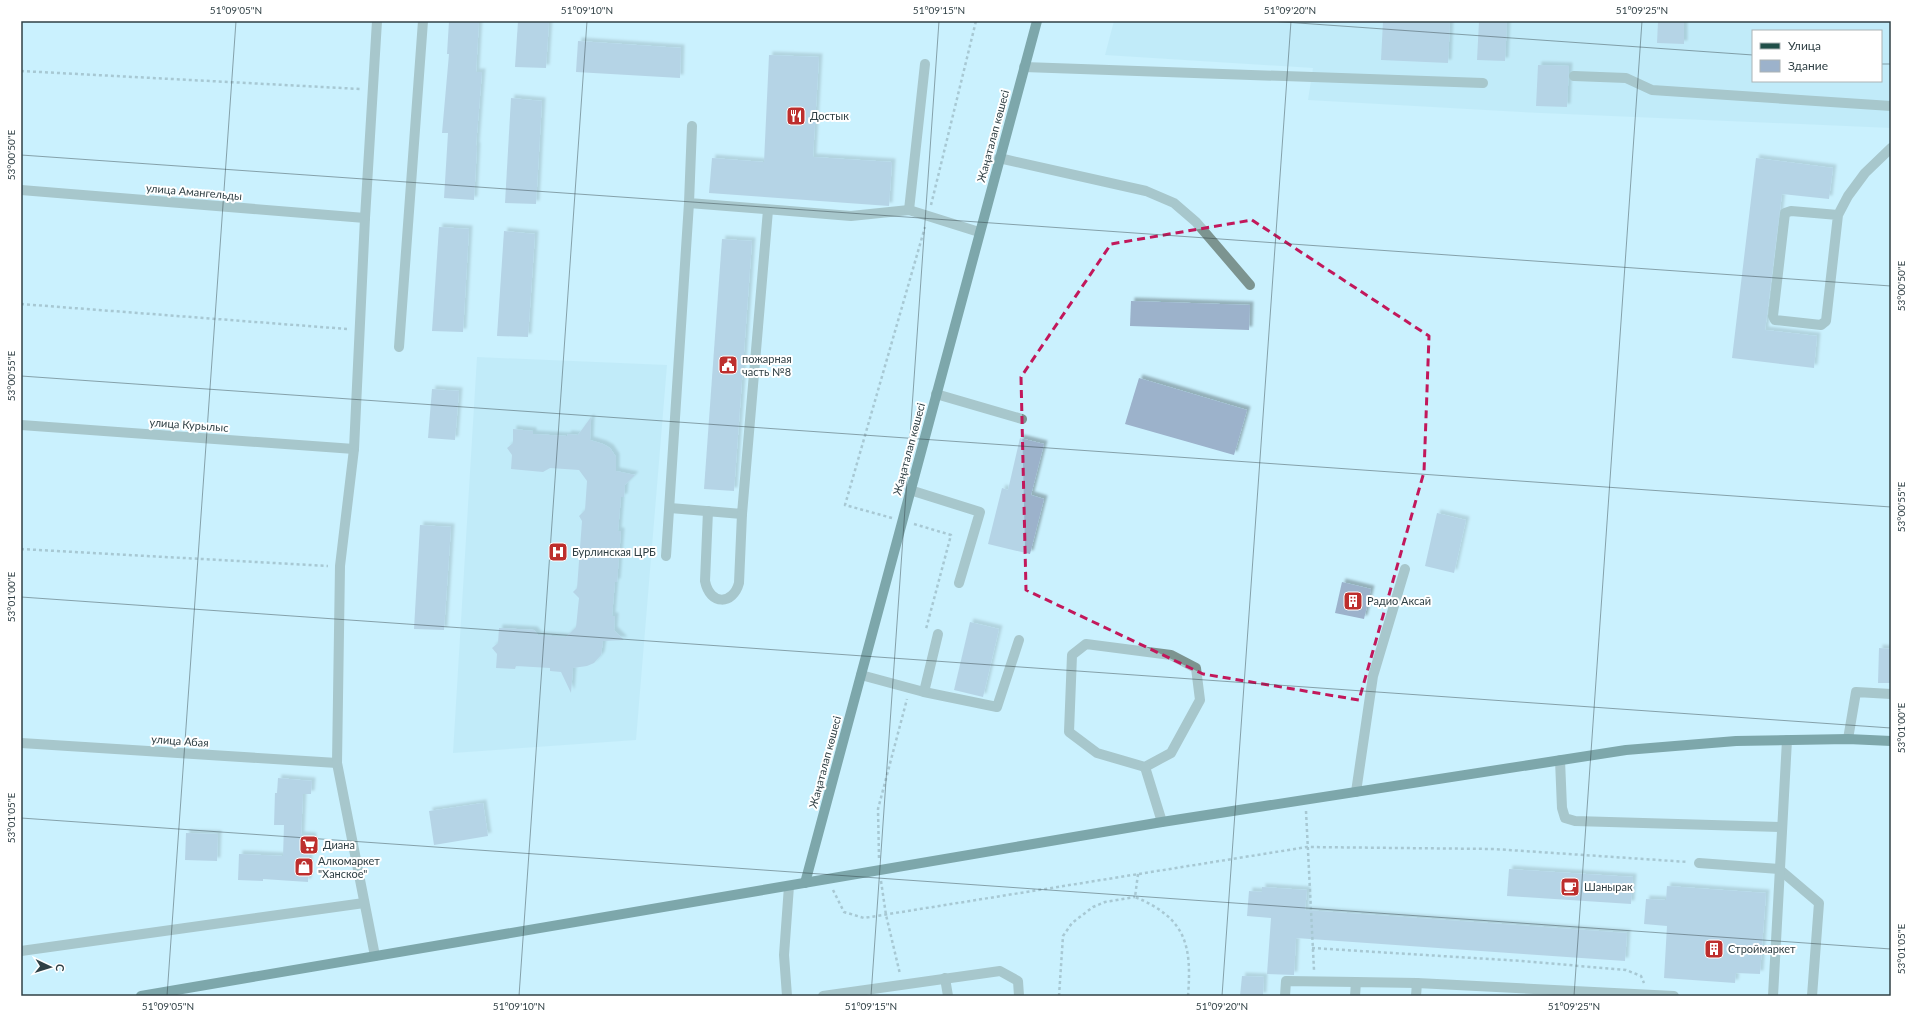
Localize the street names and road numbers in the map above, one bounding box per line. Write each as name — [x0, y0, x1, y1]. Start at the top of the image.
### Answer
street label: Жаңаталап көшесі — [974, 88, 1011, 183]
street label: улица Амангельды — [146, 181, 243, 202]
street label: Жаңаталап көшесі — [890, 401, 927, 496]
street label: улица Курылыс — [149, 415, 229, 434]
street label: Жаңаталап көшесі — [806, 714, 843, 809]
street label: улица Абая — [151, 732, 209, 749]

